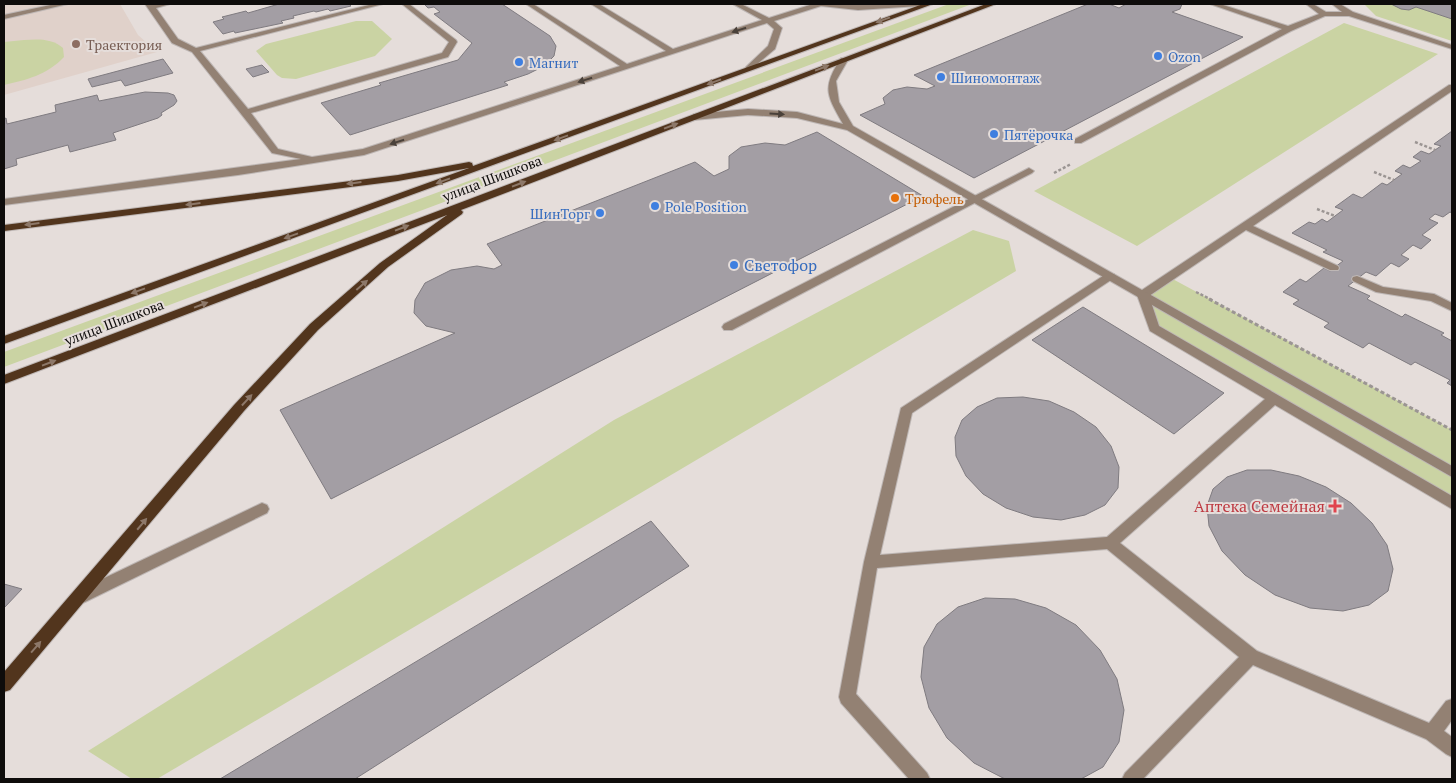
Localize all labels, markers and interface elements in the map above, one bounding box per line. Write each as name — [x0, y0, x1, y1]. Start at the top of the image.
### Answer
one-way arrow — [875, 16, 890, 24]
one-way arrow — [731, 26, 746, 34]
place label: Траектория — [86, 35, 162, 54]
marker: Траектория — [70, 38, 82, 50]
place label: Ozon — [1168, 47, 1202, 66]
marker: Ozon — [1152, 50, 1164, 62]
place label: Магнит — [529, 53, 578, 72]
marker: Магнит — [513, 56, 525, 68]
one-way arrow — [815, 64, 830, 71]
place label: Шиномонтаж — [951, 68, 1040, 87]
marker: Шиномонтаж — [935, 71, 947, 83]
one-way arrow — [577, 77, 592, 84]
one-way arrow — [706, 78, 721, 86]
one-way arrow — [769, 111, 785, 119]
one-way arrow — [663, 122, 678, 129]
place label: Пятёрочка — [1004, 125, 1073, 144]
marker: Пятёрочка — [988, 128, 1000, 140]
one-way arrow — [553, 134, 568, 142]
one-way arrow — [389, 138, 404, 146]
street label: улица Шишкова — [439, 150, 544, 206]
one-way arrow — [436, 178, 451, 185]
one-way arrow — [346, 180, 362, 188]
one-way arrow — [512, 180, 527, 188]
place label: Трюфель — [905, 189, 964, 208]
marker: Трюфель — [889, 192, 901, 204]
place label: Pole Position — [665, 197, 747, 216]
one-way arrow — [185, 200, 201, 208]
marker: Pole Position — [649, 200, 661, 212]
place label: ШинТорг — [530, 204, 590, 223]
marker: ШинТорг — [594, 207, 606, 219]
one-way arrow — [23, 220, 39, 228]
one-way arrow — [395, 224, 409, 232]
one-way arrow — [283, 233, 298, 240]
place label: Светофор — [744, 254, 817, 276]
marker: Светофор — [728, 259, 740, 271]
one-way arrow — [355, 279, 367, 291]
one-way arrow — [130, 287, 145, 295]
street label: улица Шишкова — [61, 294, 166, 350]
one-way arrow — [194, 301, 209, 309]
one-way arrow — [42, 359, 57, 367]
one-way arrow — [241, 394, 253, 406]
place label: Аптека Семейная — [1194, 495, 1325, 517]
marker: Аптека Семейная — [1329, 500, 1341, 512]
one-way arrow — [136, 517, 147, 530]
one-way arrow — [30, 641, 41, 653]

